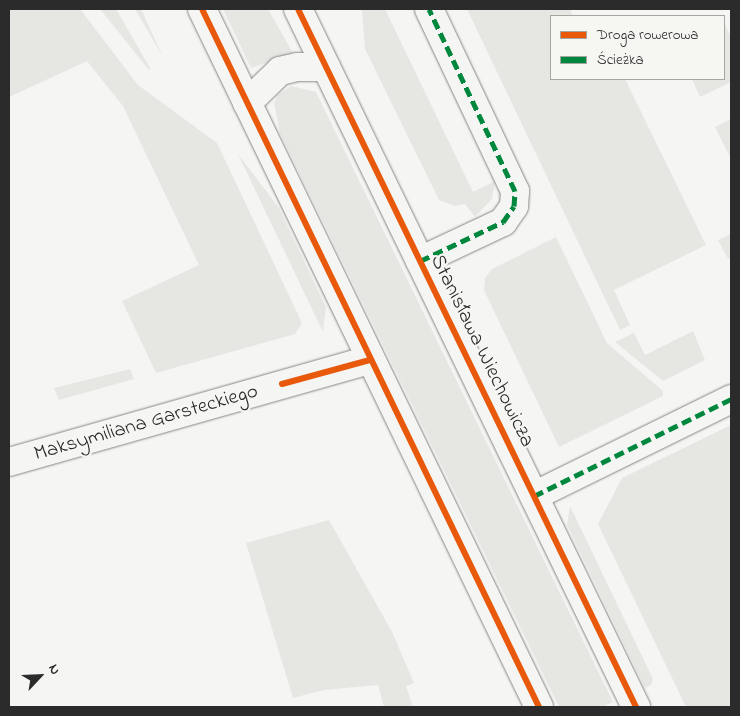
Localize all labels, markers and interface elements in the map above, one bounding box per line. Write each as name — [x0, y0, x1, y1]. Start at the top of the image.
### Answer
legend — [550, 15, 725, 80]
text: Droga rowerowa — [597, 24, 698, 46]
text: Ścieżka — [597, 49, 644, 71]
street label: Stanisława Wiechowicza — [424, 251, 540, 451]
street label: Maksymiliana Garsteckiego — [31, 379, 261, 467]
north arrow — [15, 651, 65, 701]
text: N — [43, 661, 66, 678]

